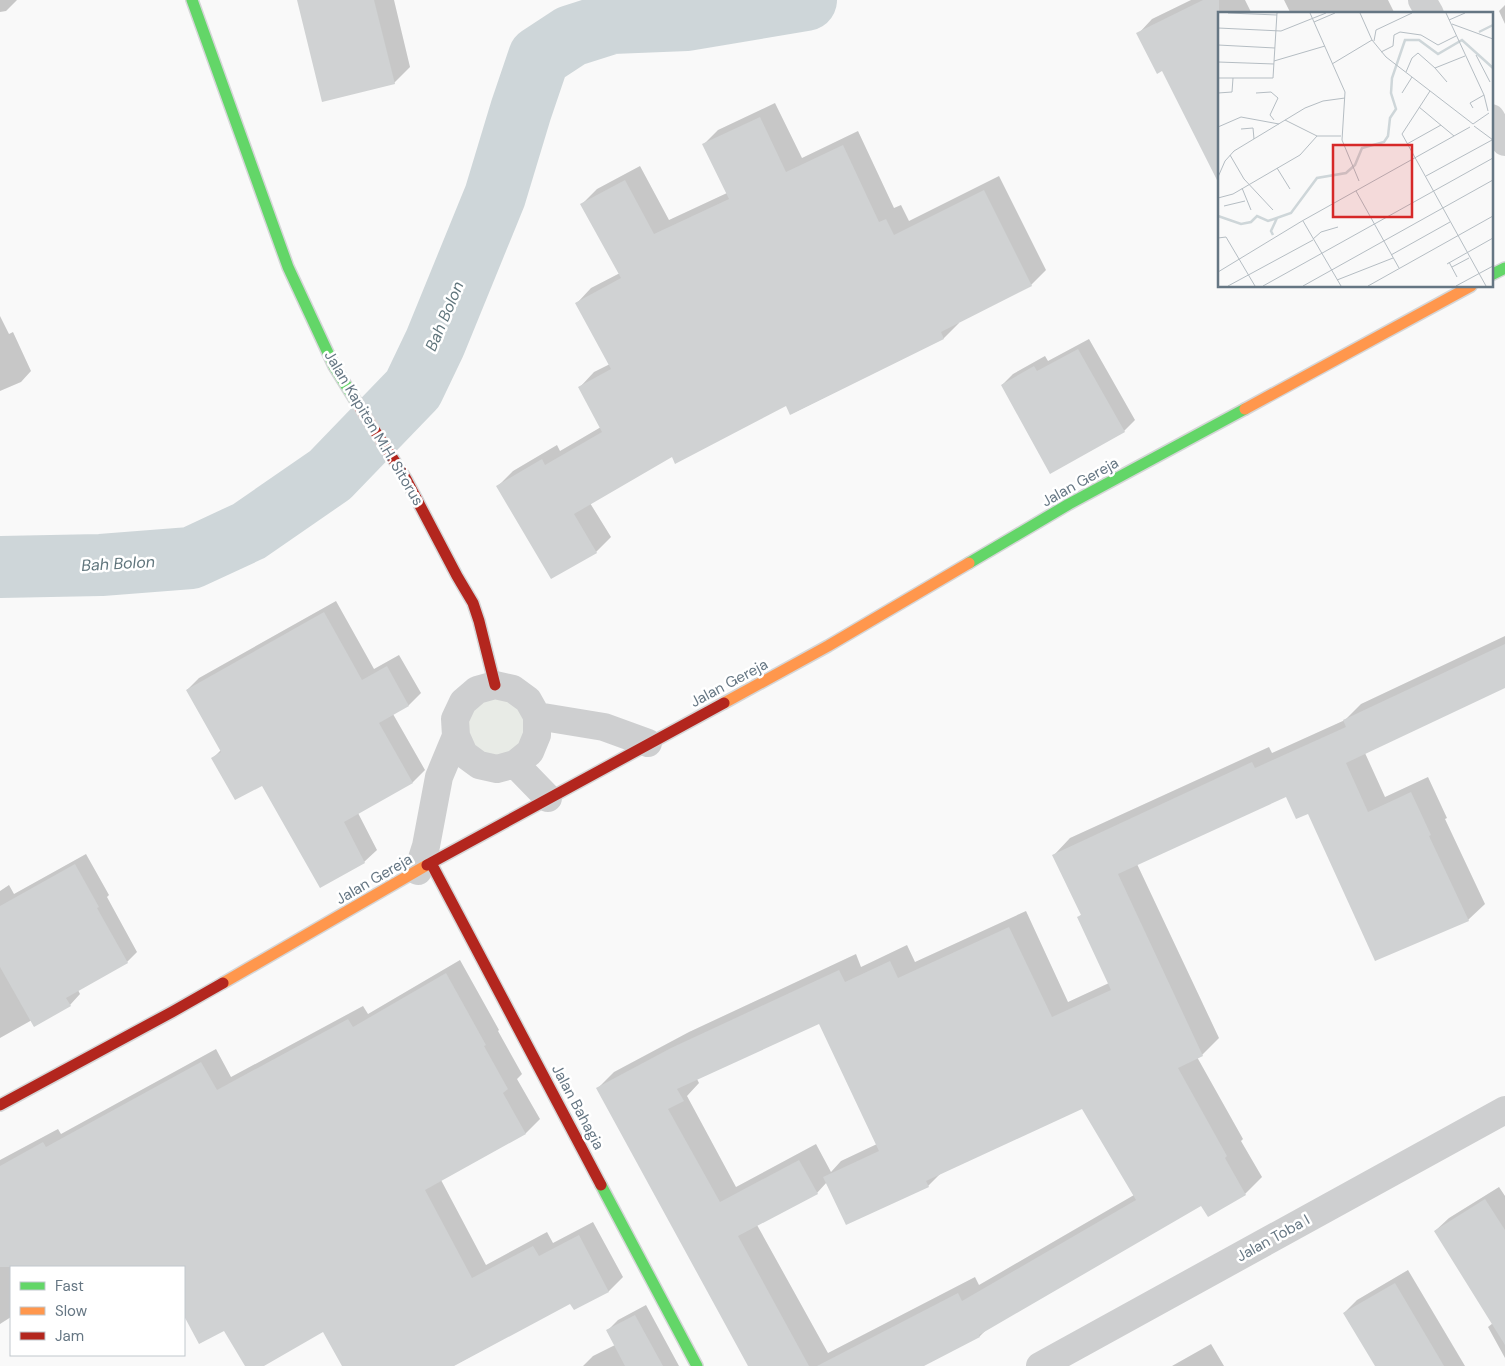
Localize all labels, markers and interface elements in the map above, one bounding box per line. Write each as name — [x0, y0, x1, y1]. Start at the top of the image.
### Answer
inset map — [1218, 12, 1492, 288]
water label: Bah Bolon — [420, 278, 469, 354]
street label: Jalan Kapiten M.H. Sitorus — [320, 347, 428, 509]
street label: Jalan Gereja — [1038, 453, 1122, 511]
water label: Bah Bolon — [81, 551, 155, 576]
street label: Jalan Gereja — [687, 654, 771, 712]
street label: Jalan Gereja — [332, 849, 416, 909]
street label: Jalan Bahagia — [547, 1061, 609, 1153]
street label: Jalan Toba I — [1233, 1210, 1313, 1266]
legend — [10, 1266, 185, 1356]
text: Fast — [55, 1276, 84, 1296]
text: Slow — [55, 1301, 88, 1321]
text: Jam — [55, 1326, 84, 1346]

